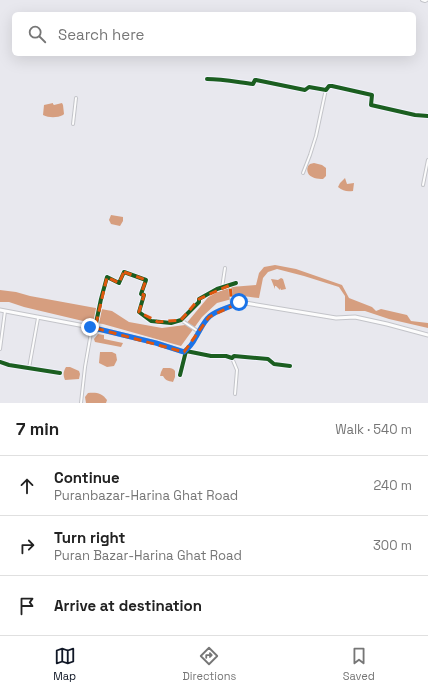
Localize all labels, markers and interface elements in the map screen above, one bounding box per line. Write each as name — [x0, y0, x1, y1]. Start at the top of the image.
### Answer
search box — [12, 12, 416, 56]
icon: search — [26, 23, 48, 45]
text: Search here — [58, 25, 144, 44]
route start — [230, 293, 248, 311]
route end — [81, 318, 99, 336]
text: 7 min — [16, 418, 59, 440]
text: Walk · 540 m — [335, 421, 412, 438]
text: Continue — [54, 468, 120, 487]
icon: ahead — [16, 475, 38, 497]
text: 240 m — [374, 477, 412, 494]
text: Puranbazar-Harina Ghat Road — [54, 487, 238, 504]
text: Turn right — [54, 528, 125, 547]
icon: right — [16, 535, 38, 557]
text: 300 m — [373, 537, 412, 554]
text: Puran Bazar-Harina Ghat Road — [54, 547, 242, 564]
icon: arrive — [16, 595, 38, 617]
text: Arrive at destination — [54, 596, 202, 615]
tab: Map — [53, 645, 76, 683]
tab: Directions — [182, 645, 236, 683]
tab: Saved — [343, 645, 375, 683]

